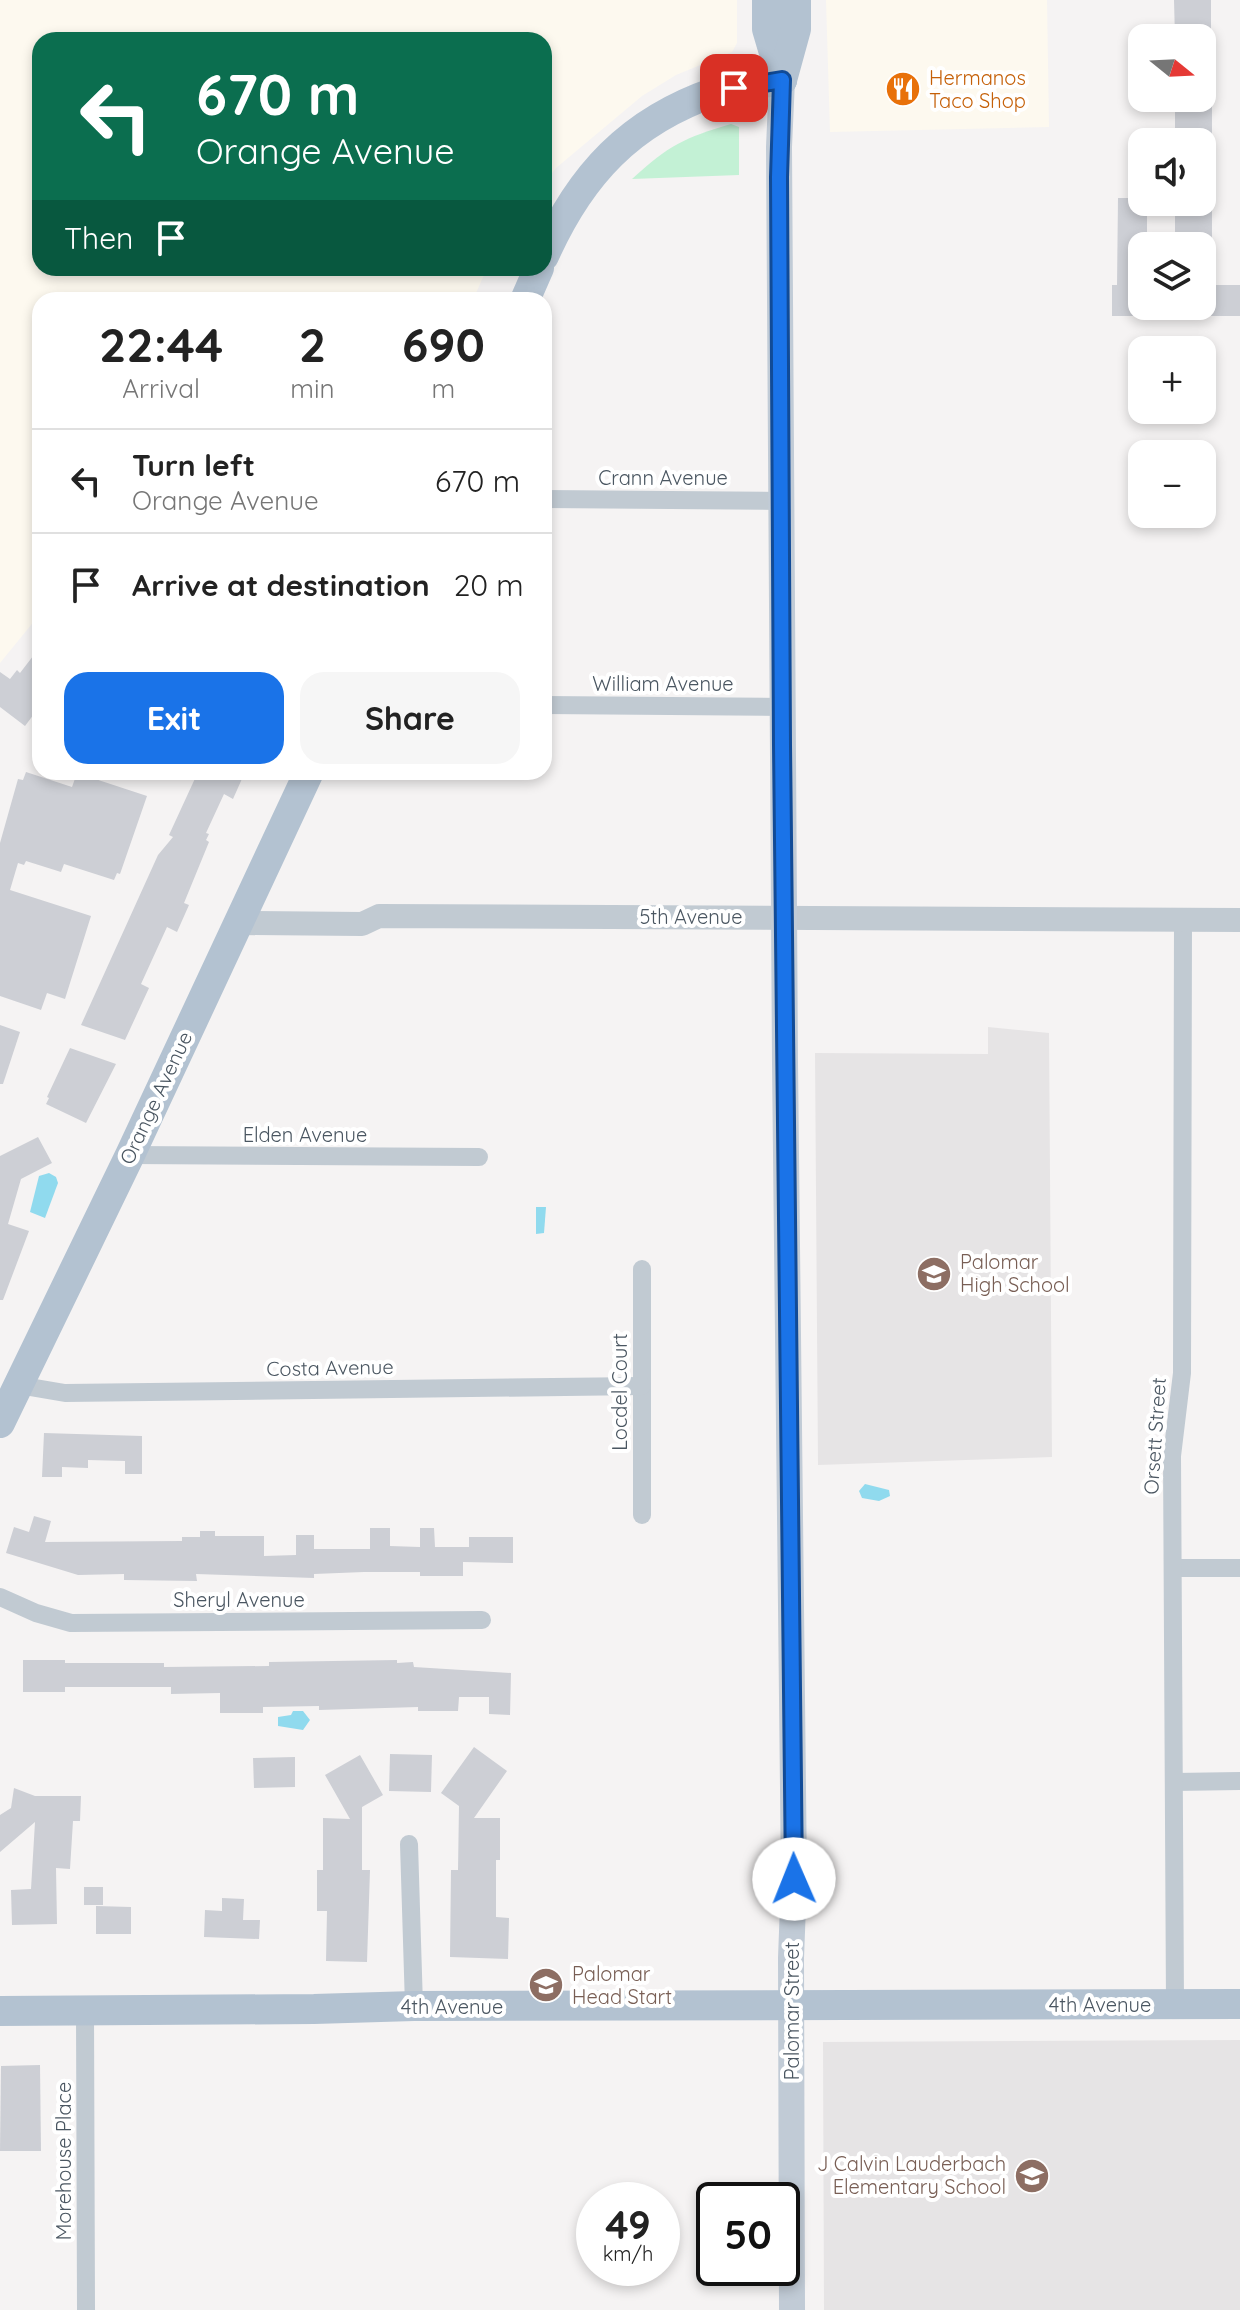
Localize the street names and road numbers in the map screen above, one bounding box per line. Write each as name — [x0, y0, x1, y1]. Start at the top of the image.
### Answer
street label: Crann Avenue — [598, 465, 728, 490]
street label: William Avenue — [592, 671, 734, 696]
street label: 5th Avenue — [640, 904, 742, 929]
street label: Orange Avenue — [114, 1027, 197, 1168]
street label: Elden Avenue — [243, 1122, 367, 1147]
street label: Locdel Court — [607, 1333, 632, 1451]
street label: Costa Avenue — [266, 1354, 394, 1381]
street label: Orsett Street — [1138, 1376, 1171, 1495]
street label: Sheryl Avenue — [173, 1587, 305, 1612]
street label: Palomar Street — [779, 1941, 804, 2080]
street label: 4th Avenue — [1049, 1992, 1151, 2017]
street label: 4th Avenue — [401, 1994, 503, 2019]
street label: Morehouse Place — [51, 2082, 76, 2240]

